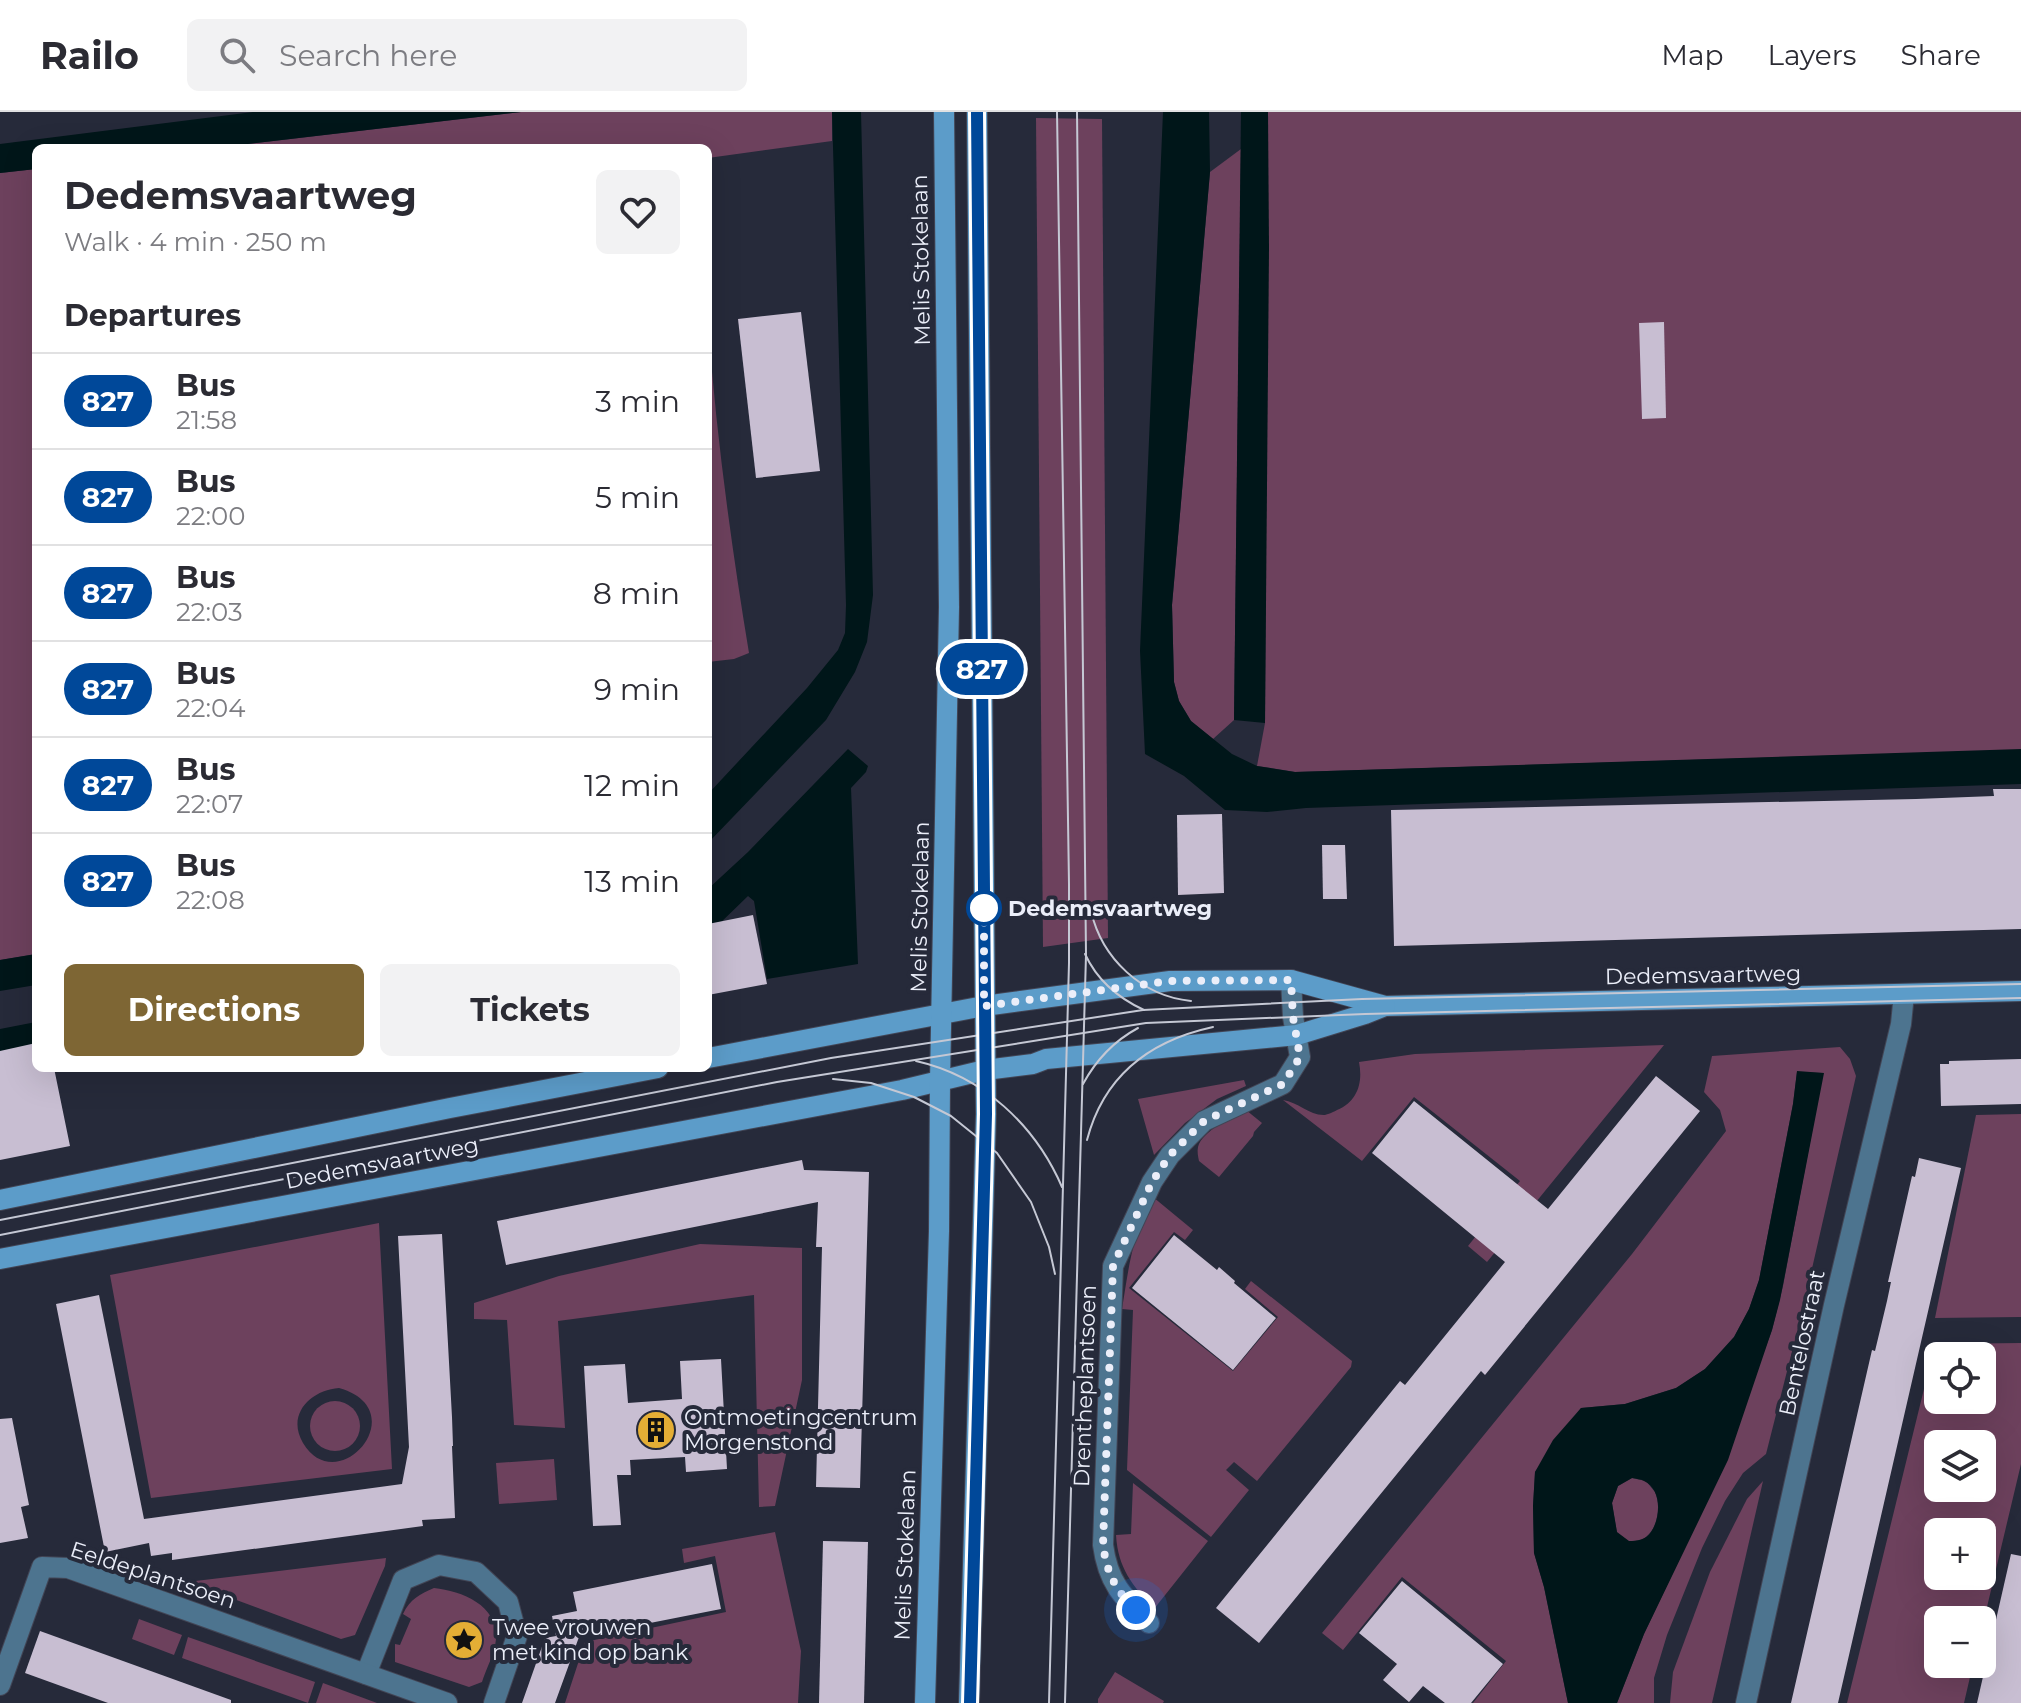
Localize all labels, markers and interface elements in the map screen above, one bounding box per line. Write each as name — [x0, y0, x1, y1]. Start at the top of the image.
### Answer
search box — [187, 19, 747, 91]
text: Railo — [40, 32, 139, 79]
icon: search — [215, 33, 259, 77]
text: Search here — [279, 37, 457, 74]
text: Map — [1661, 38, 1724, 72]
text: Layers — [1768, 38, 1857, 72]
text: Share — [1901, 38, 1981, 72]
button: heart — [596, 170, 680, 254]
text: Dedemsvaartweg — [64, 172, 417, 219]
street label: Melis Stokelaan — [906, 174, 936, 346]
text: Walk · 4 min · 250 m — [64, 226, 327, 258]
text: Departures — [64, 297, 241, 334]
text: Bus — [176, 367, 236, 404]
text: 3 min — [595, 383, 680, 420]
text: 827 — [82, 384, 134, 418]
text: 21:58 — [176, 404, 237, 436]
text: Bus — [176, 463, 236, 500]
text: 5 min — [595, 479, 680, 516]
text: 827 — [82, 480, 134, 514]
text: 22:00 — [176, 500, 245, 532]
text: Bus — [176, 559, 236, 596]
text: 8 min — [593, 575, 680, 612]
text: 827 — [82, 576, 134, 610]
text: 22:03 — [176, 596, 243, 628]
line badge: 827 — [936, 643, 1028, 695]
text: 827 — [956, 652, 1008, 686]
text: Bus — [176, 655, 236, 692]
text: 9 min — [594, 671, 680, 708]
text: 827 — [82, 672, 134, 706]
text: 22:04 — [176, 692, 245, 724]
text: Bus — [176, 751, 236, 788]
text: 12 min — [584, 767, 680, 804]
text: 827 — [82, 768, 134, 802]
text: 22:07 — [176, 788, 243, 820]
street label: Melis Stokelaan — [905, 821, 935, 993]
text: Bus — [176, 847, 236, 884]
text: 13 min — [584, 863, 680, 900]
text: 827 — [82, 864, 134, 898]
text: 22:08 — [176, 884, 245, 916]
marker: Dedemsvaartweg — [967, 891, 1001, 925]
place label: Dedemsvaartweg — [1008, 895, 1212, 922]
street label: Dedemsvaartweg — [1605, 960, 1801, 990]
button: Directions — [64, 964, 364, 1056]
button: Tickets — [380, 964, 680, 1056]
street label: Dedemsvaartweg — [283, 1131, 481, 1195]
street label: Bentelostraat — [1773, 1267, 1831, 1419]
street label: Drentheplantsoen — [1068, 1284, 1102, 1488]
map controls — [1924, 1342, 1996, 1678]
button: locate — [1924, 1342, 1996, 1414]
place label: Ontmoetingcentrum Morgenstond — [684, 1404, 918, 1456]
building icon: Ontmoetingcentrum Morgenstond — [635, 1409, 677, 1451]
button: layers — [1924, 1430, 1996, 1502]
street label: Melis Stokelaan — [889, 1469, 921, 1641]
button: + — [1924, 1518, 1996, 1590]
street label: Eeldeplantsoen — [67, 1536, 239, 1614]
your location — [1116, 1590, 1156, 1630]
button: − — [1924, 1606, 1996, 1678]
place label: Twee vrouwen met kind op bank — [492, 1614, 689, 1666]
place icon: Twee vrouwen met kind op bank — [443, 1619, 485, 1661]

